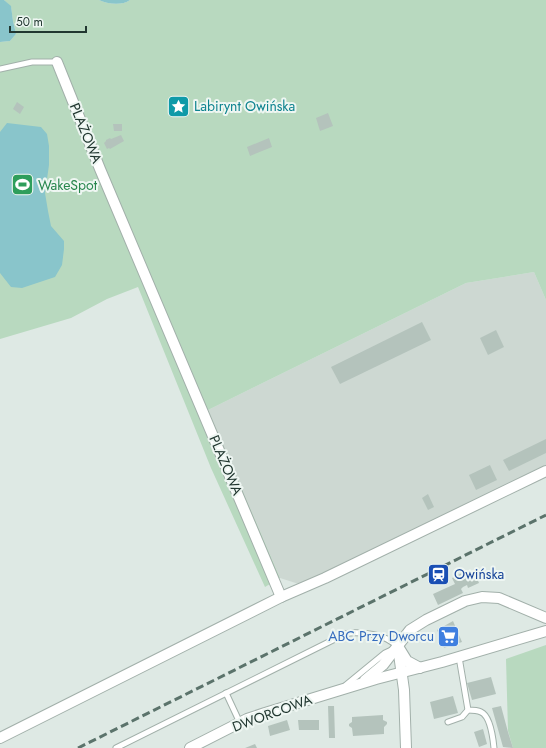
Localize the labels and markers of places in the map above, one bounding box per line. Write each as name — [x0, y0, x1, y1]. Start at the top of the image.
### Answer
place icon: Labirynt Owińska — [165, 93, 191, 119]
place label: Labirynt Owińska — [194, 96, 295, 116]
sports icon: WakeSpot — [10, 172, 36, 198]
place label: WakeSpot — [38, 175, 98, 195]
station icon: Owińska — [426, 561, 452, 587]
place label: Owińska — [454, 564, 504, 584]
supermarket icon: ABC Przy Dworcu — [436, 623, 462, 649]
place label: ABC Przy Dworcu — [328, 626, 434, 646]

